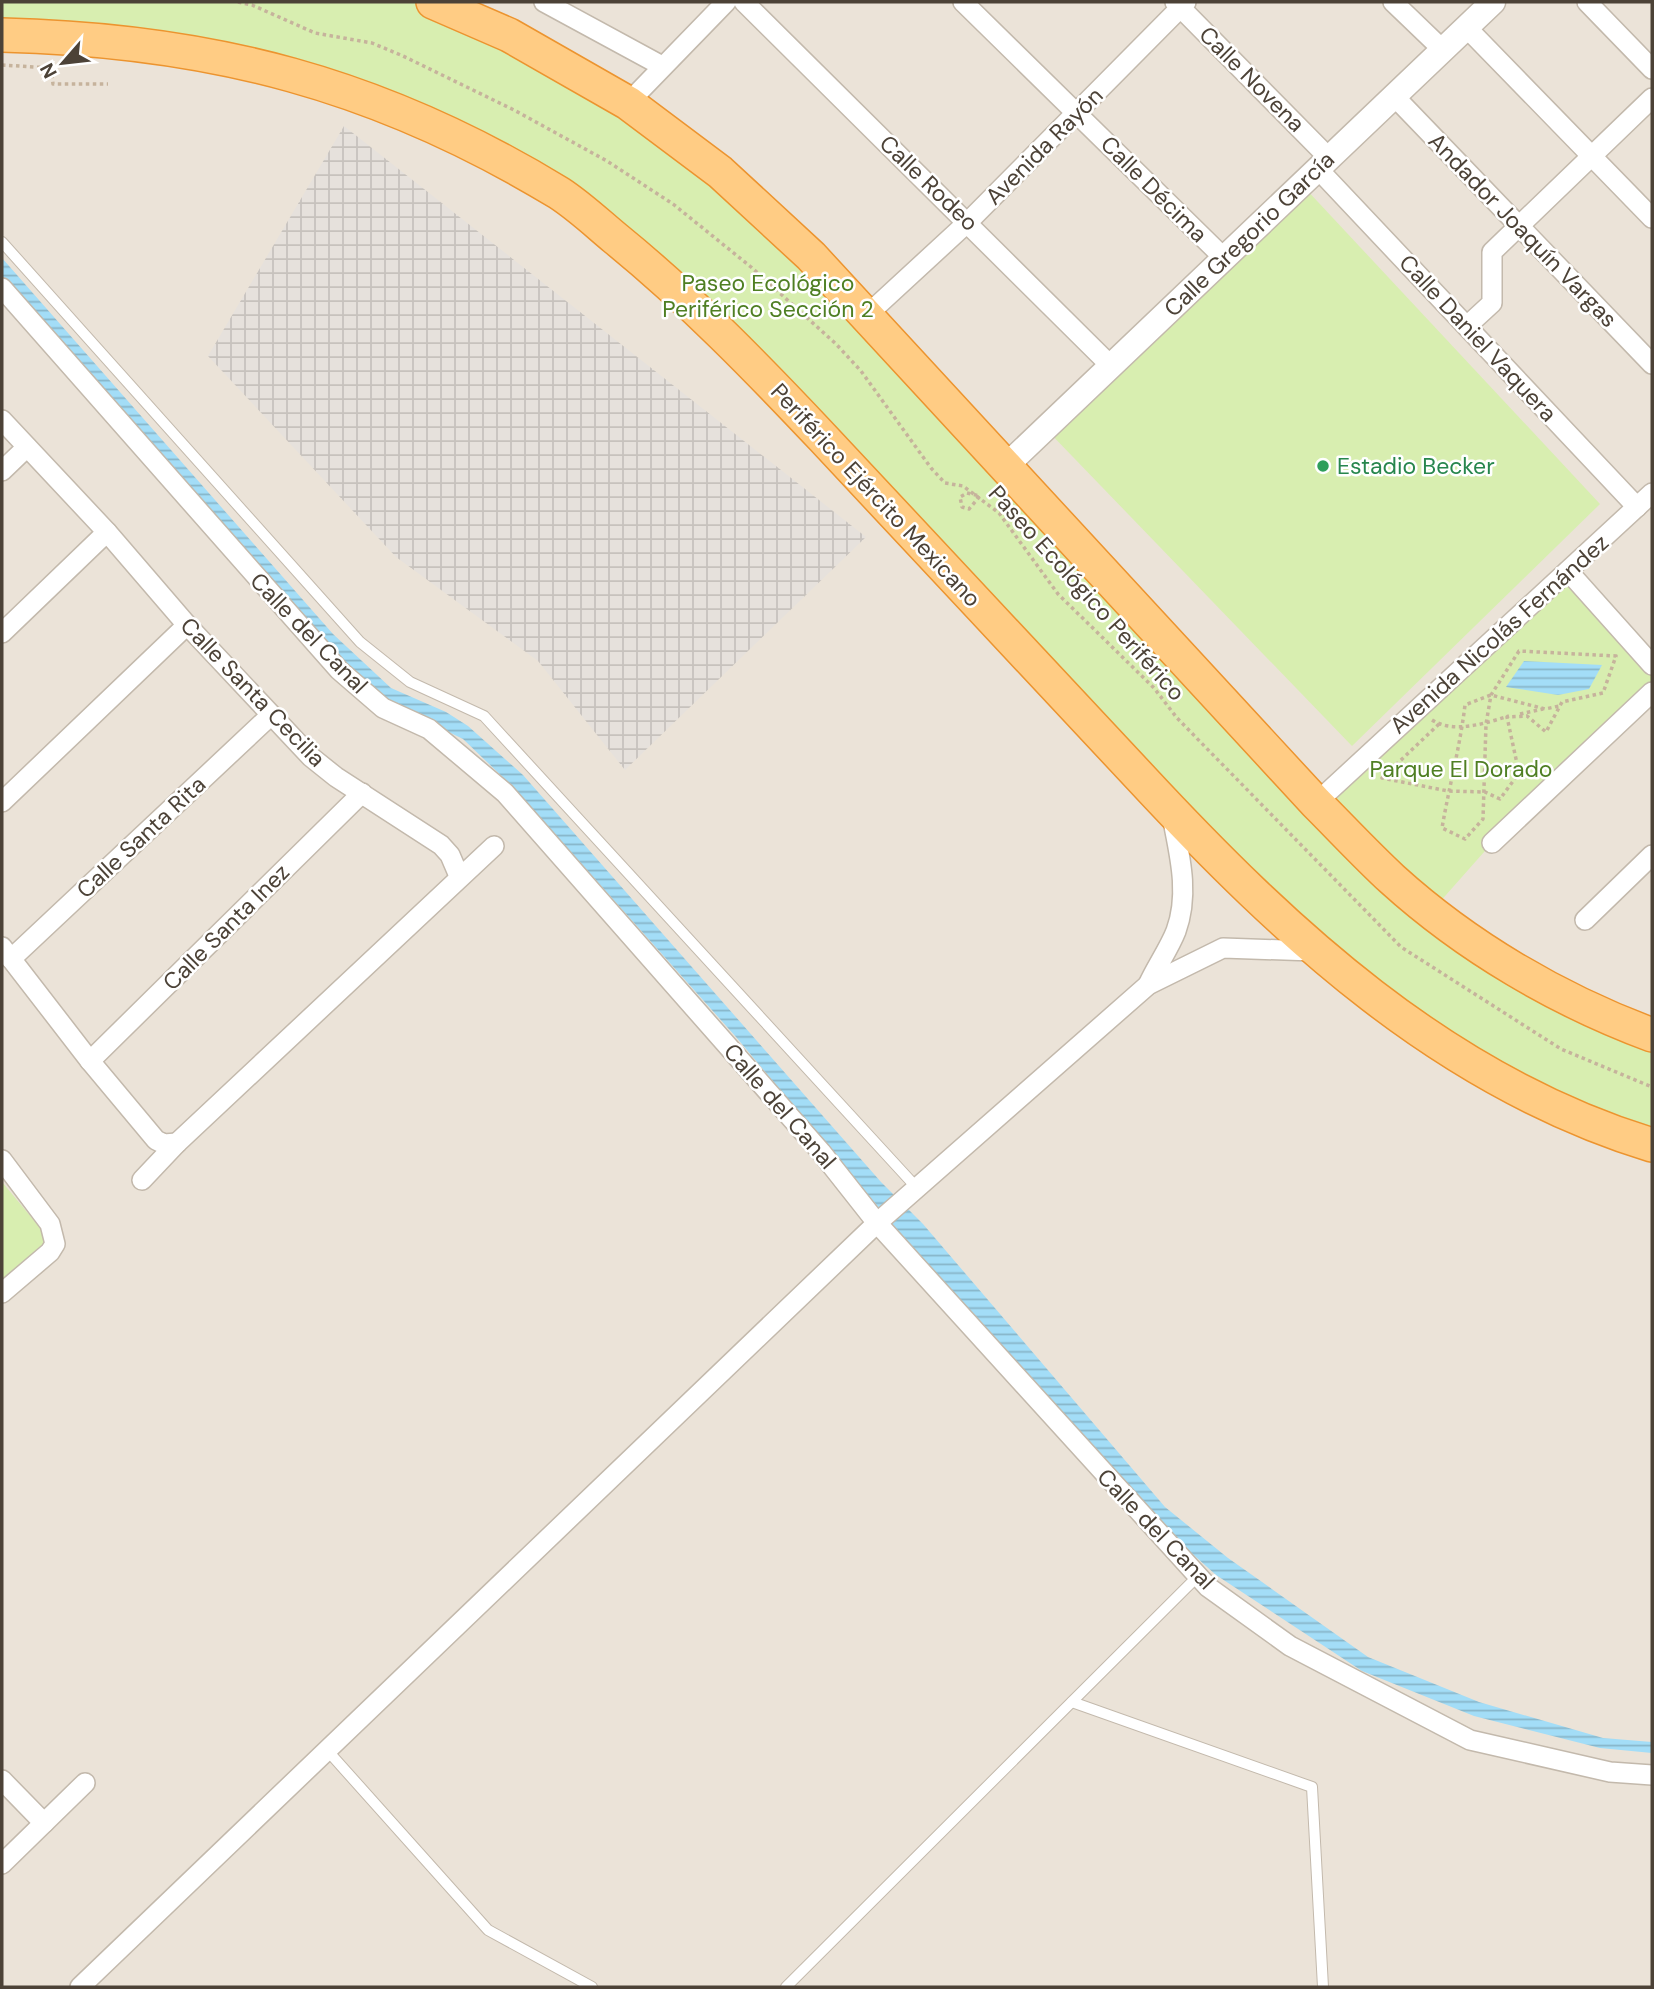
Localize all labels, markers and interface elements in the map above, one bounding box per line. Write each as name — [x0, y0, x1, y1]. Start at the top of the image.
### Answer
street label: Calle Novena — [1193, 20, 1311, 138]
north arrow — [28, 28, 98, 98]
text: N — [34, 59, 63, 83]
street label: Avenida Rayón — [979, 81, 1109, 211]
street label: Andador Joaquín Vargas — [1422, 126, 1624, 334]
street label: Calle Rodeo — [873, 128, 985, 238]
street label: Calle Décima — [1094, 129, 1214, 249]
street label: Calle Gregorio García — [1157, 145, 1341, 323]
street label: Calle Daniel Vaquera — [1393, 248, 1563, 428]
park label: Paseo Ecológico Periférico Sección 2 — [662, 268, 874, 324]
street label: Periférico Ejército Mexicano — [764, 377, 988, 613]
place label: Estadio Becker — [1337, 451, 1495, 481]
marker: Estadio Becker — [1315, 458, 1331, 474]
street label: Paseo Ecológico Periférico — [982, 479, 1192, 707]
street label: Avenida Nicolás Fernández — [1383, 528, 1615, 740]
street label: Calle del Canal — [244, 566, 374, 700]
street label: Calle Santa Cecilia — [174, 611, 332, 773]
park label: Parque El Dorado — [1370, 754, 1552, 784]
street label: Calle Santa Rita — [70, 769, 212, 905]
street label: Calle Santa Inez — [156, 857, 296, 997]
street label: Calle del Canal — [717, 1037, 843, 1175]
street label: Calle del Canal — [1091, 1462, 1221, 1596]

